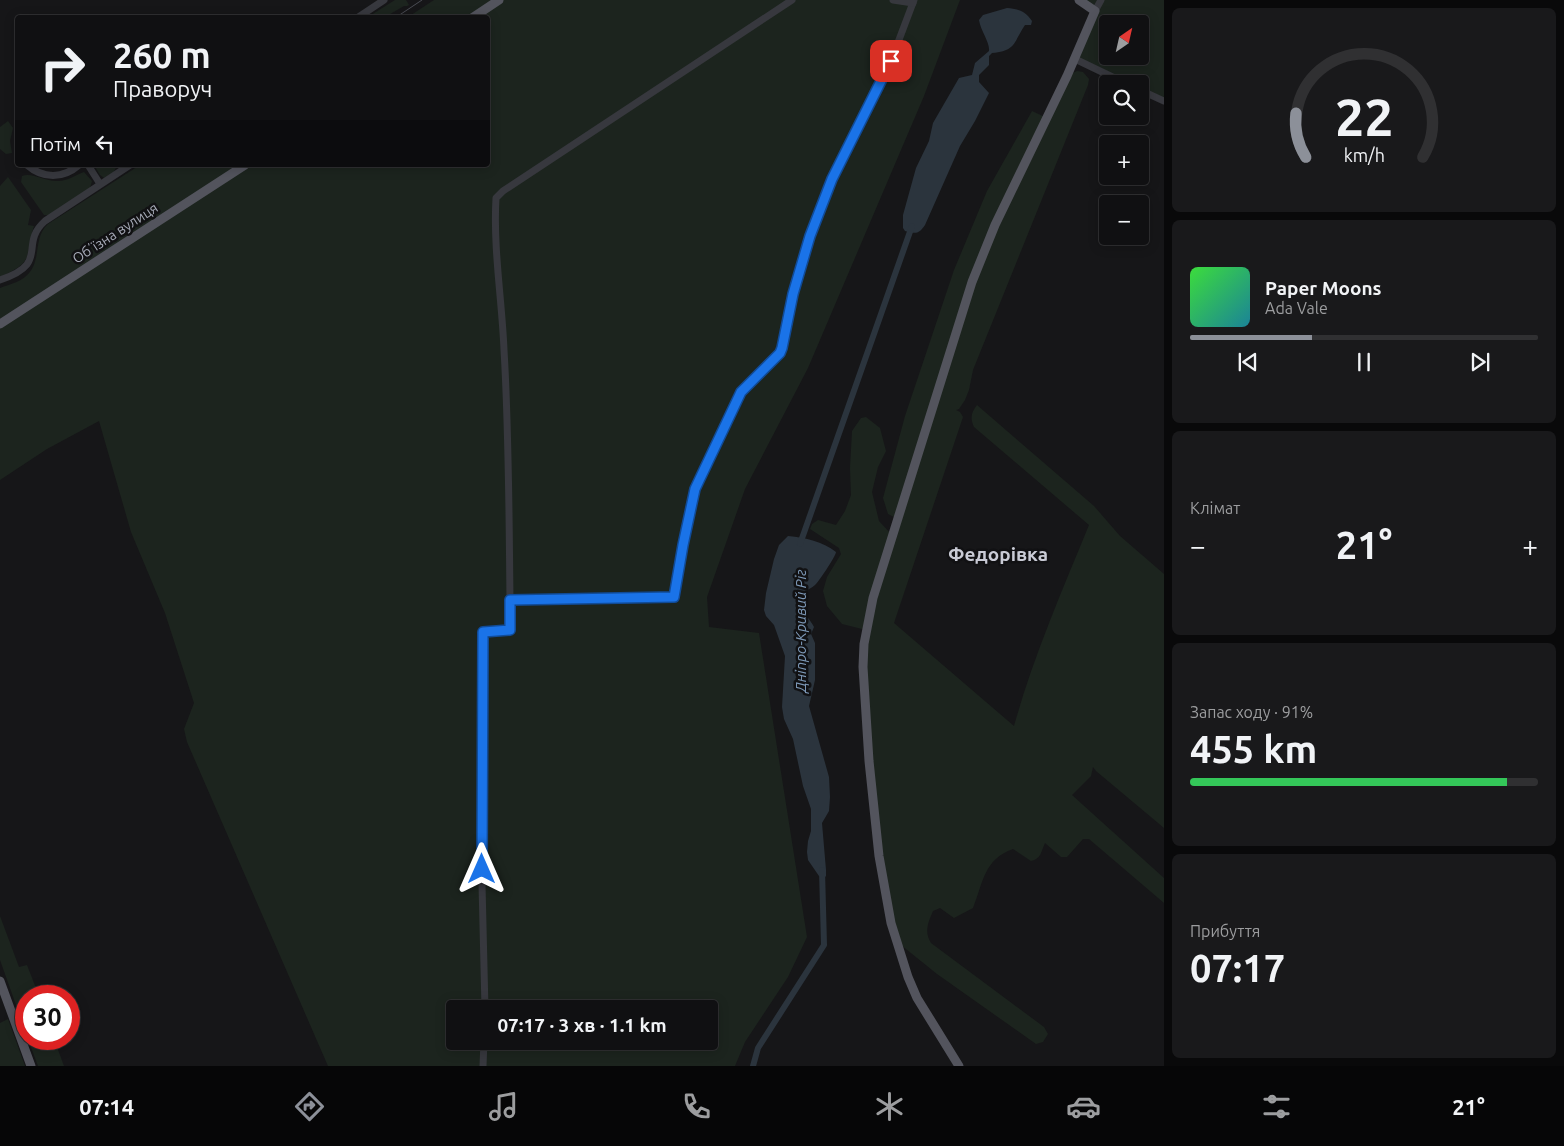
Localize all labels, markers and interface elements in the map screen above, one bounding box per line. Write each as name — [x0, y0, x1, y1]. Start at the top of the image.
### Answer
north arrow — [1099, 15, 1149, 65]
map controls — [1099, 15, 1149, 245]
icon: right — [30, 35, 95, 100]
text: 260 m — [113, 35, 211, 75]
pin — [870, 40, 912, 82]
icon: arrive — [877, 47, 905, 75]
button: search — [1099, 75, 1149, 125]
text: Праворуч — [113, 76, 212, 101]
text: 22 — [1335, 88, 1393, 146]
icon: left — [91, 130, 119, 158]
text: Потім — [30, 133, 81, 155]
button: + — [1099, 135, 1149, 185]
text: km/h — [1343, 145, 1385, 165]
button: − — [1099, 195, 1149, 245]
street label: Обʼїзна вулиця — [69, 199, 161, 267]
text: Paper Moons — [1265, 277, 1382, 299]
text: Ada Vale — [1265, 299, 1328, 317]
icon: previous — [1234, 348, 1262, 376]
icon: pause — [1350, 348, 1378, 376]
icon: next — [1466, 348, 1494, 376]
text: Клімат — [1190, 499, 1240, 517]
text: 21° — [1336, 524, 1392, 566]
text: − — [1190, 530, 1206, 561]
text: + — [1522, 530, 1538, 561]
district label: Федорівка — [948, 543, 1048, 565]
water label: Дніпро-Кривий Ріг — [792, 570, 809, 694]
text: Запас ходу · 91% — [1190, 703, 1313, 721]
text: 455 km — [1190, 728, 1317, 770]
position arrow — [455, 842, 507, 894]
text: Прибуття — [1190, 922, 1260, 940]
text: 07:17 — [1190, 947, 1285, 989]
speed limit sign: 30 — [15, 985, 80, 1050]
text: 07:17 · 3 хв · 1.1 km — [497, 1014, 667, 1036]
icon: directions — [292, 1089, 327, 1124]
icon: music — [486, 1089, 521, 1124]
icon: phone — [679, 1089, 714, 1124]
icon: climate — [872, 1089, 907, 1124]
icon: car — [1066, 1089, 1101, 1124]
icon: filters — [1259, 1089, 1294, 1124]
text: 07:14 — [79, 1094, 134, 1119]
text: 21° — [1452, 1094, 1485, 1119]

